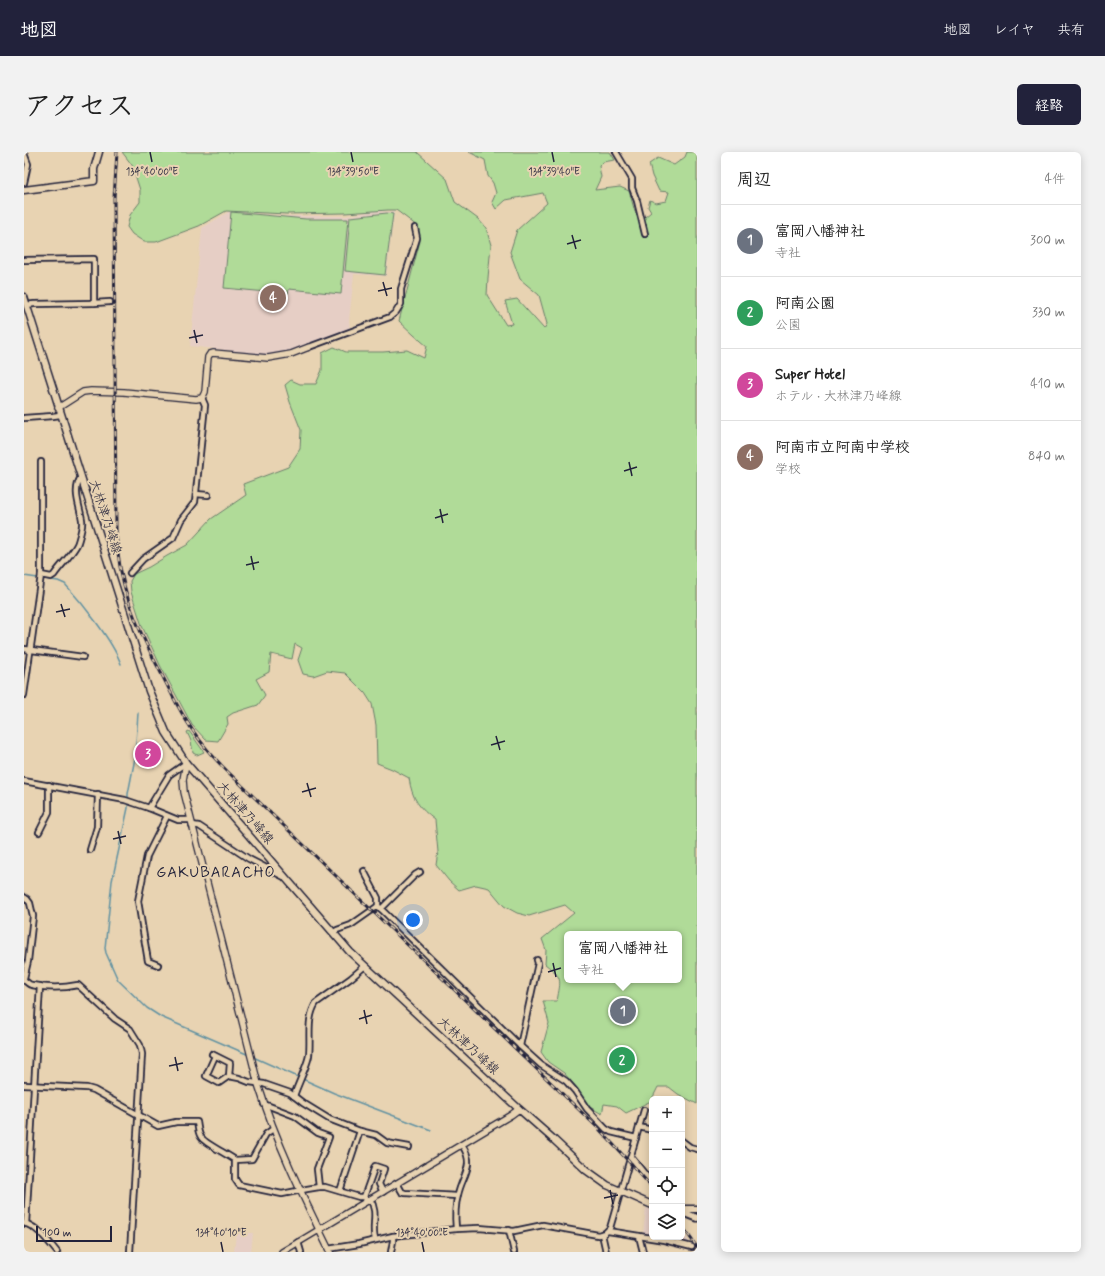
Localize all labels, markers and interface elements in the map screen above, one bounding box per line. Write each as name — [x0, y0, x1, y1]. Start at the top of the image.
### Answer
text: 地図 — [20, 18, 58, 43]
text: 地図 — [944, 21, 972, 39]
text: レイヤ — [994, 21, 1035, 39]
text: 共有 — [1057, 21, 1085, 39]
button: 経路 — [1017, 84, 1081, 125]
text: アクセス — [24, 89, 134, 126]
text: 134°40'00"E — [126, 165, 178, 179]
text: 134°39'50"E — [327, 165, 379, 179]
text: 134°39'40"E — [528, 165, 580, 179]
text: 周辺 — [737, 169, 771, 191]
text: 4件 — [1044, 171, 1065, 188]
text: 富岡八幡神社 — [775, 222, 865, 242]
text: 1 — [747, 232, 753, 249]
text: 300 m — [1030, 232, 1065, 249]
text: 寺社 — [775, 245, 801, 262]
pin: 4 — [260, 283, 286, 313]
text: 阿南公園 — [775, 294, 835, 314]
text: 2 — [747, 304, 753, 321]
text: 330 m — [1032, 304, 1065, 321]
text: 公園 — [775, 317, 801, 334]
text: Super Hotel — [775, 365, 845, 385]
text: 3 — [747, 376, 753, 393]
text: 410 m — [1030, 376, 1065, 393]
text: ホテル · 大林津乃峰線 — [775, 388, 901, 405]
text: 阿南市立阿南中学校 — [775, 438, 910, 458]
text: 4 — [746, 448, 754, 465]
text: 840 m — [1028, 448, 1065, 465]
text: 学校 — [775, 461, 801, 478]
street label: 大林津乃峰線 — [85, 477, 125, 558]
pin: 3 — [135, 739, 161, 769]
street label: 大林津乃峰線 — [213, 778, 278, 849]
district label: GAKUBARACHO — [156, 863, 276, 883]
your location — [403, 910, 423, 930]
popup — [564, 931, 682, 983]
text: 富岡八幡神社 — [578, 939, 668, 959]
text: 寺社 — [578, 962, 604, 979]
pin: 1 — [610, 996, 636, 1026]
street label: 大林津乃峰線 — [434, 1013, 503, 1079]
pin: 2 — [609, 1045, 635, 1075]
map controls — [649, 1096, 685, 1240]
button: + — [649, 1096, 685, 1132]
button: − — [649, 1132, 685, 1168]
button: locate — [649, 1168, 685, 1204]
button: layers — [649, 1204, 685, 1240]
scale bar — [36, 1224, 112, 1243]
text: 100 m — [42, 1226, 72, 1240]
text: 134°40'10"E — [195, 1226, 247, 1240]
text: 134°40'00"E — [396, 1226, 448, 1240]

